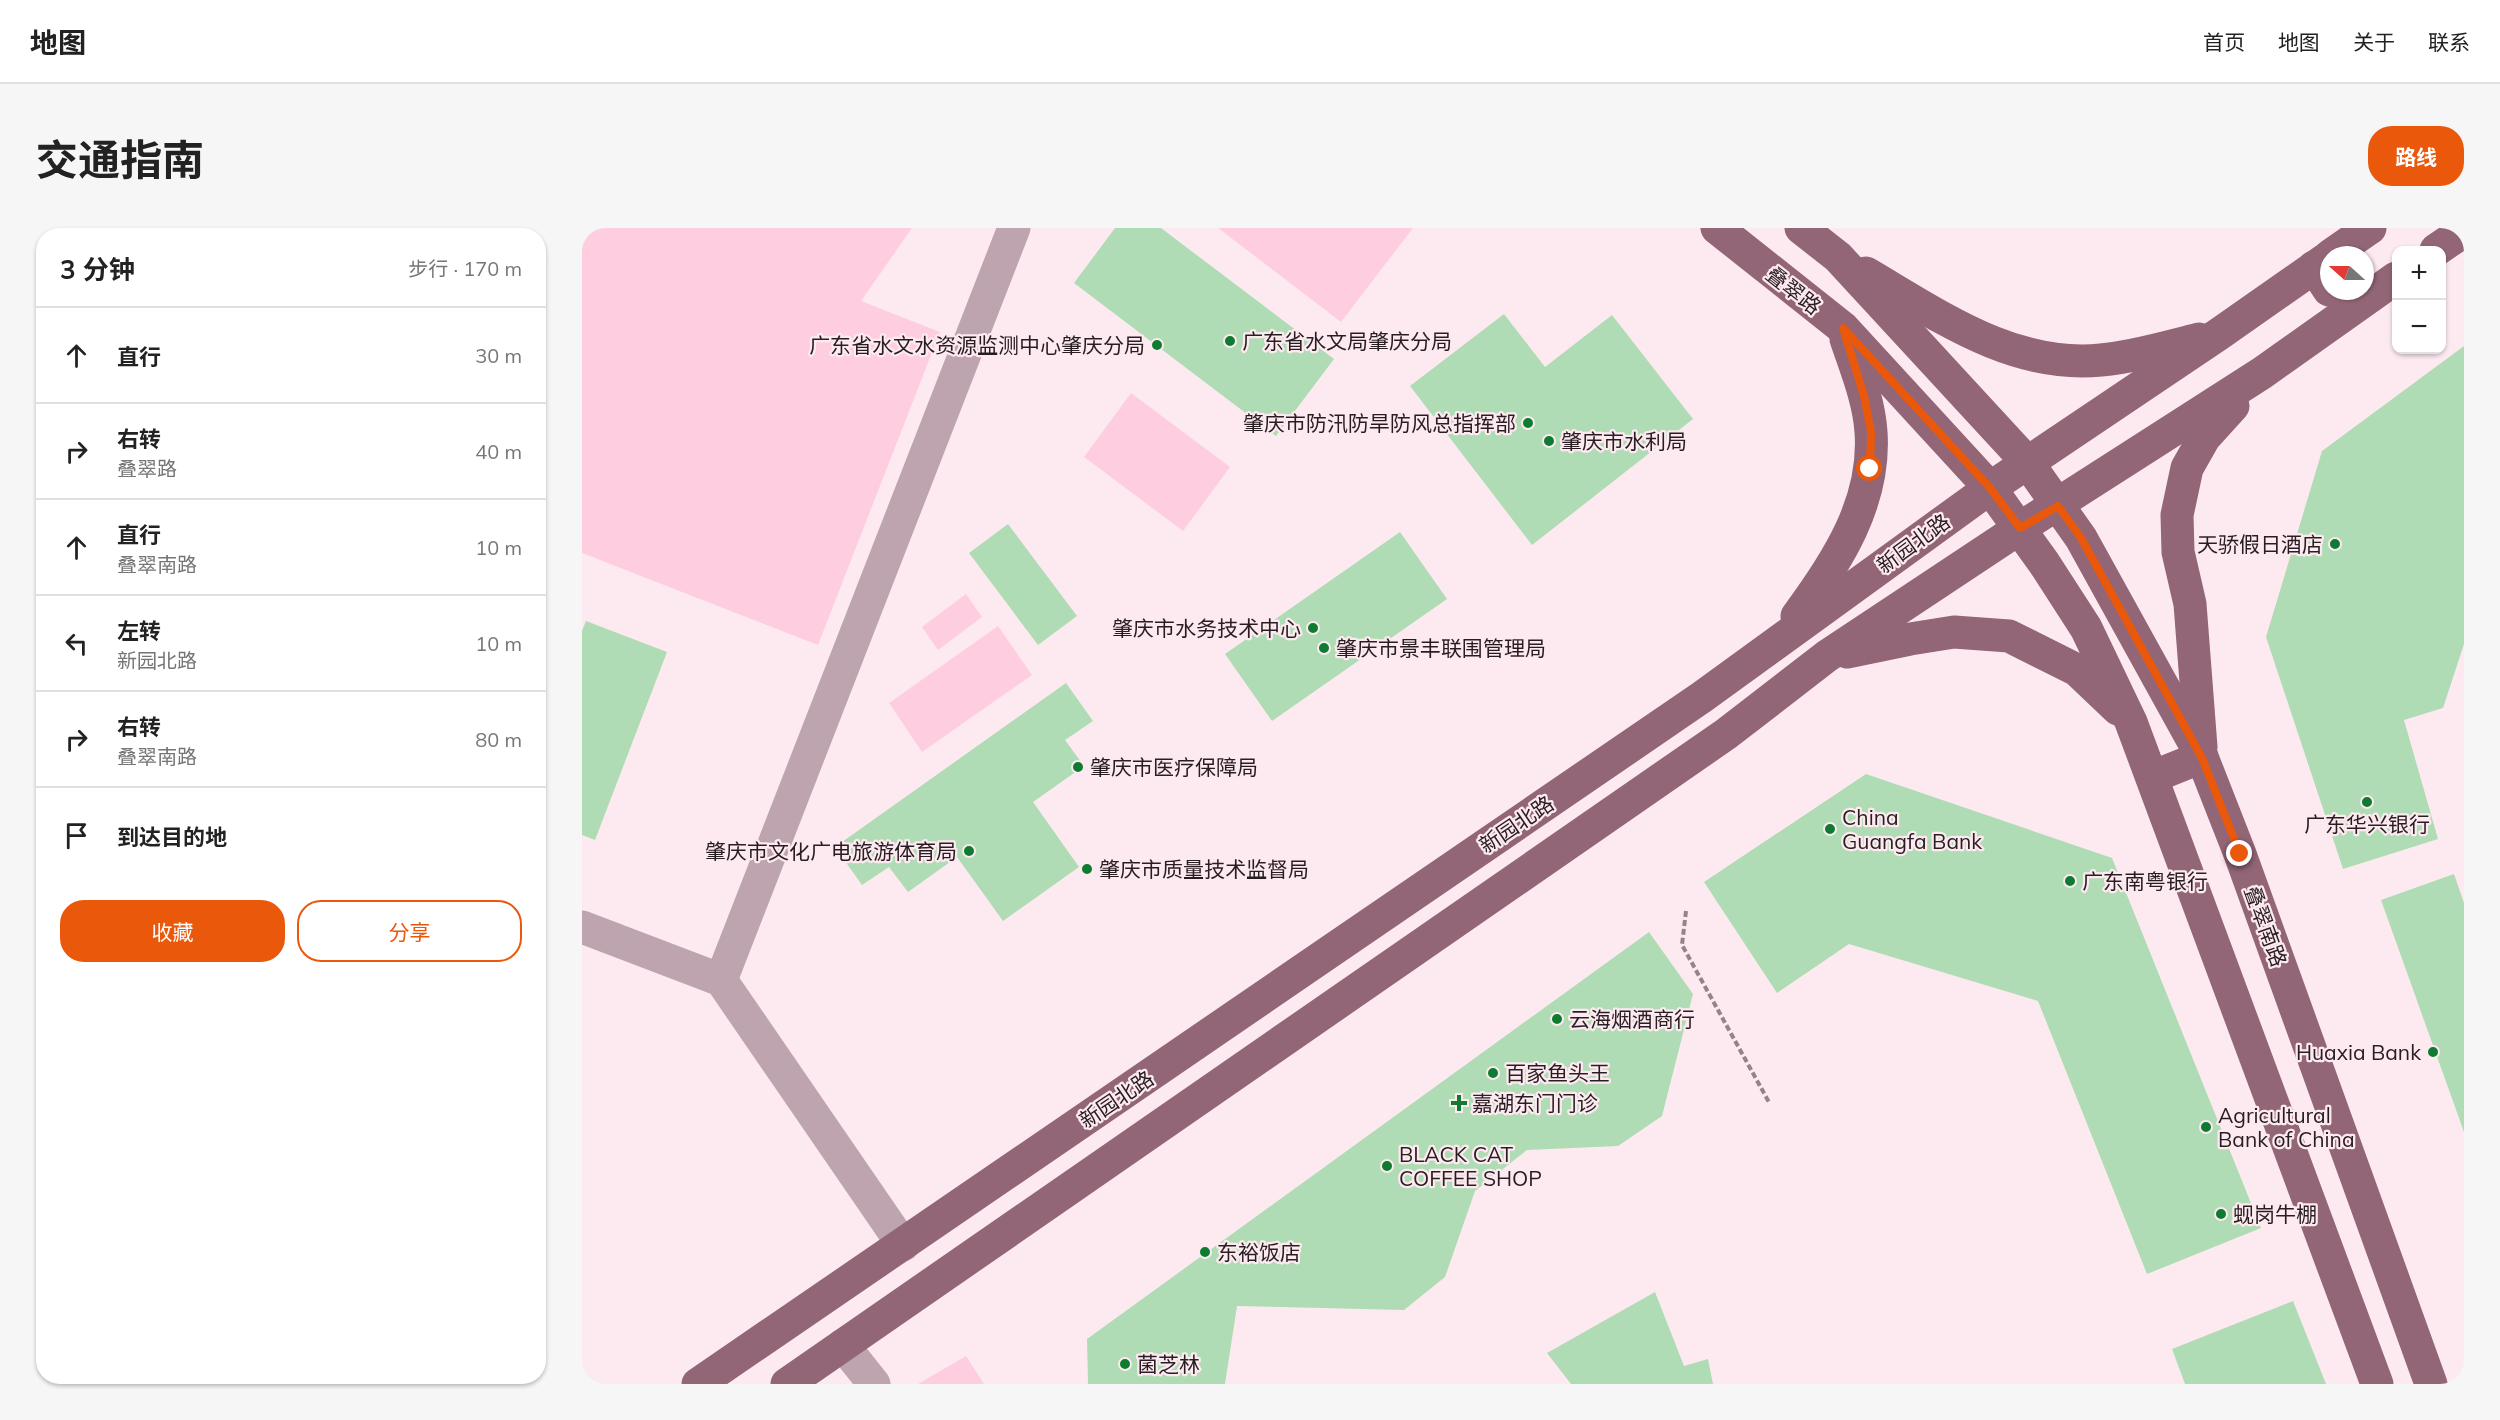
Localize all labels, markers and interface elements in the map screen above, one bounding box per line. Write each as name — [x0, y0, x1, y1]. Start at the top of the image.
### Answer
text: 地图 — [30, 25, 86, 60]
text: 首页 — [2203, 29, 2245, 55]
text: 地图 — [2278, 29, 2320, 55]
text: 关于 — [2353, 29, 2395, 55]
text: 联系 — [2428, 29, 2470, 55]
button: 路线 — [2368, 126, 2464, 186]
text: 交通指南 — [36, 133, 204, 186]
north arrow — [2320, 246, 2374, 300]
map controls — [2392, 246, 2446, 354]
button: + — [2392, 246, 2446, 300]
text: 3 分钟 — [60, 253, 135, 286]
text: 步行 · 170 m — [408, 256, 522, 281]
street label: 叠翠路 — [1761, 260, 1827, 320]
button: − — [2392, 300, 2446, 354]
place label: 广东省水文局肇庆分局 — [1242, 328, 1452, 354]
place label: 广东省水文水资源监测中心肇庆分局 — [809, 332, 1145, 358]
marker: 广东省水文局肇庆分局 — [1223, 334, 1237, 348]
marker: 广东省水文水资源监测中心肇庆分局 — [1150, 338, 1164, 352]
icon: ahead — [60, 339, 93, 372]
text: 直行 — [117, 343, 161, 371]
text: 30 m — [475, 343, 522, 368]
place label: 肇庆市防汛防旱防风总指挥部 — [1243, 410, 1516, 436]
marker: 肇庆市防汛防旱防风总指挥部 — [1521, 416, 1535, 430]
text: 右转 — [117, 425, 161, 453]
place label: 肇庆市水利局 — [1561, 428, 1687, 454]
marker: 肇庆市水利局 — [1542, 434, 1556, 448]
icon: right — [60, 435, 93, 468]
text: 40 m — [475, 439, 522, 464]
route start — [1856, 455, 1882, 481]
text: 叠翠路 — [117, 456, 177, 481]
street label: 新园北路 — [1871, 508, 1955, 578]
text: 直行 — [117, 521, 161, 549]
icon: ahead — [60, 531, 93, 564]
place label: 天骄假日酒店 — [2197, 531, 2323, 557]
text: 10 m — [475, 535, 522, 560]
marker: 天骄假日酒店 — [2328, 537, 2342, 551]
text: 叠翠南路 — [117, 552, 197, 577]
place label: 肇庆市水务技术中心 — [1112, 615, 1301, 641]
text: 左转 — [117, 617, 161, 645]
marker: 肇庆市水务技术中心 — [1306, 621, 1320, 635]
icon: left — [60, 627, 93, 660]
text: 10 m — [475, 631, 522, 656]
place label: 肇庆市景丰联围管理局 — [1336, 635, 1546, 661]
marker: 肇庆市景丰联围管理局 — [1317, 641, 1331, 655]
text: 新园北路 — [117, 648, 197, 673]
text: 右转 — [117, 713, 161, 741]
icon: right — [60, 723, 93, 756]
text: 80 m — [475, 727, 522, 752]
text: 叠翠南路 — [117, 744, 197, 769]
place label: 肇庆市医疗保障局 — [1090, 754, 1258, 780]
marker: 肇庆市医疗保障局 — [1071, 760, 1085, 774]
street label: 新园北路 — [1474, 790, 1558, 858]
marker: 广东华兴银行 — [2360, 795, 2374, 809]
place label: China Guangfa Bank — [1842, 804, 1982, 854]
place label: 广东华兴银行 — [2304, 811, 2430, 837]
icon: arrive — [60, 819, 93, 852]
marker: China Guangfa Bank — [1823, 822, 1837, 836]
text: 到达目的地 — [117, 823, 227, 851]
place label: 肇庆市文化广电旅游体育局 — [705, 838, 957, 864]
route end — [2226, 840, 2252, 866]
marker: 肇庆市文化广电旅游体育局 — [962, 844, 976, 858]
place label: 肇庆市质量技术监督局 — [1099, 856, 1309, 882]
marker: 肇庆市质量技术监督局 — [1080, 862, 1094, 876]
place label: 广东南粤银行 — [2082, 868, 2208, 894]
marker: 广东南粤银行 — [2063, 874, 2077, 888]
street label: 叠翠南路 — [2239, 882, 2293, 970]
button: 收藏 — [60, 900, 285, 962]
button: 分享 — [297, 900, 522, 962]
place label: 云海烟酒商行 — [1569, 1006, 1695, 1032]
marker: 云海烟酒商行 — [1550, 1012, 1564, 1026]
place label: Huaxia Bank — [2296, 1039, 2421, 1065]
marker: Huaxia Bank — [2426, 1045, 2440, 1059]
place label: 百家鱼头王 — [1505, 1060, 1610, 1086]
street label: 新园北路 — [1074, 1065, 1158, 1133]
marker: 百家鱼头王 — [1486, 1066, 1500, 1080]
place label: 嘉湖东门门诊 — [1472, 1090, 1598, 1116]
marker: 嘉湖东门门诊 — [1450, 1094, 1468, 1112]
place label: Agricultural Bank of China — [2218, 1102, 2355, 1152]
marker: Agricultural Bank of China — [2199, 1120, 2213, 1134]
place label: BLACK CAT COFFEE SHOP — [1399, 1141, 1542, 1191]
marker: BLACK CAT COFFEE SHOP — [1380, 1159, 1394, 1173]
place label: 蚬岗牛棚 — [2233, 1201, 2317, 1227]
marker: 蚬岗牛棚 — [2214, 1207, 2228, 1221]
place label: 东裕饭店 — [1217, 1239, 1301, 1265]
marker: 东裕饭店 — [1198, 1245, 1212, 1259]
place label: 菌芝林 — [1137, 1351, 1200, 1377]
marker: 菌芝林 — [1118, 1357, 1132, 1371]

